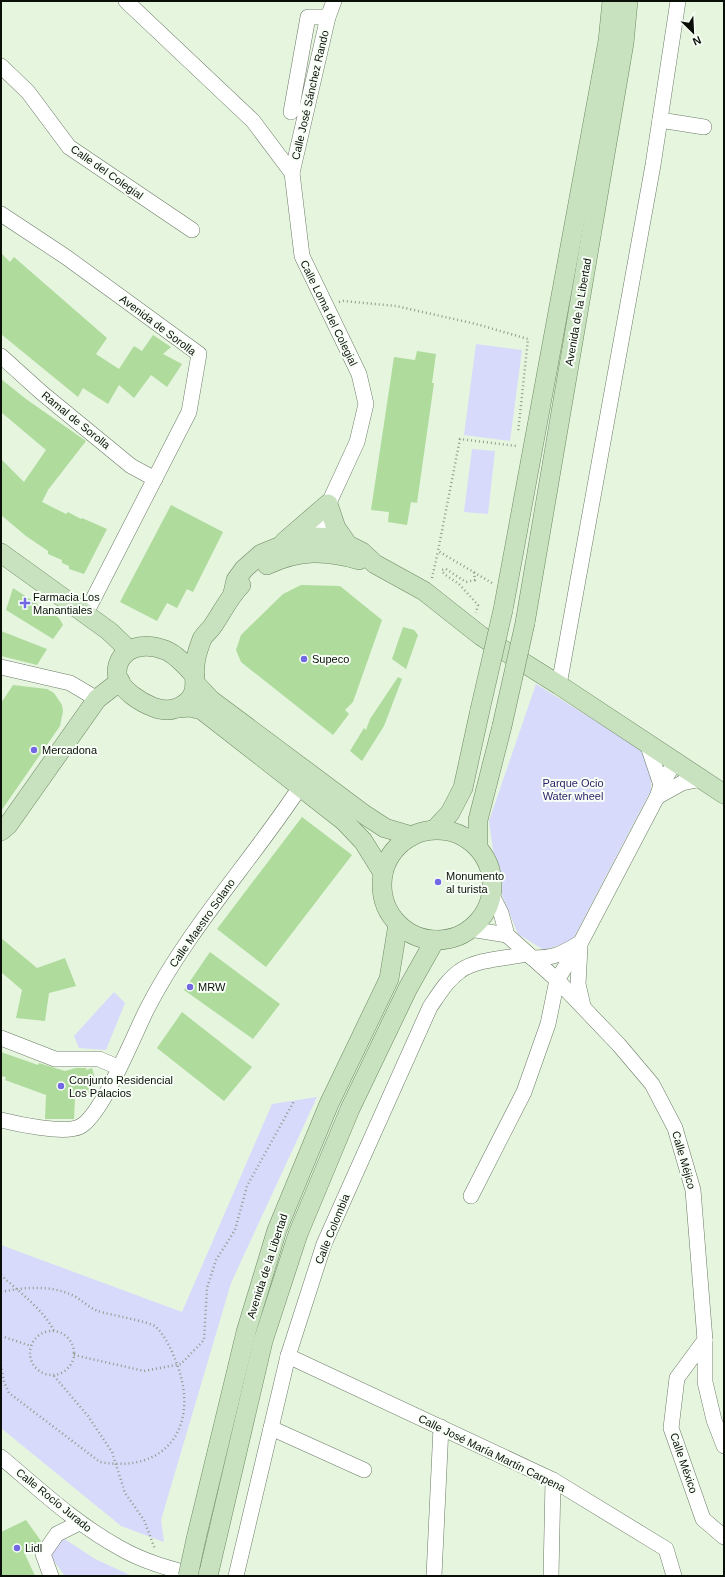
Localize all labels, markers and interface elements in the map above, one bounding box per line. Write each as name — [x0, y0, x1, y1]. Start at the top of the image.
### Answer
north arrow — [673, 12, 713, 52]
street label: Calle José Sánchez Rando — [289, 29, 331, 161]
text: N — [691, 34, 703, 48]
street label: Calle del Colegial — [68, 143, 146, 201]
street label: Avenida de la Libertad — [563, 257, 593, 367]
street label: Calle Loma del Colegial — [298, 258, 360, 368]
street label: Avenida de Sorolla — [118, 292, 199, 358]
street label: Ramal de Sorolla — [39, 389, 113, 452]
place label: Farmacia Los Manantiales — [33, 591, 100, 616]
marker: Farmacia Los Manantiales — [20, 598, 30, 608]
place label: Supeco — [312, 653, 349, 665]
marker: Supeco — [299, 654, 309, 664]
place label: Mercadona — [42, 744, 98, 756]
marker: Mercadona — [29, 745, 39, 755]
park label: Parque Ocio Water wheel — [542, 777, 604, 802]
place label: Monumento al turista — [446, 870, 504, 895]
street label: Calle Maestro Solano — [167, 876, 237, 970]
marker: Monumento al turista — [433, 877, 443, 887]
place label: MRW — [198, 981, 226, 993]
marker: MRW — [185, 982, 195, 992]
place label: Conjunto Residencial Los Palacios — [69, 1074, 173, 1099]
marker: Conjunto Residencial Los Palacios — [56, 1081, 66, 1091]
street label: Calle Méjico — [670, 1130, 698, 1190]
street label: Calle Colombia — [312, 1191, 352, 1266]
street label: Avenida de la Libertad — [244, 1212, 290, 1320]
street label: Calle José María Martín Carpena — [417, 1412, 568, 1494]
street label: Calle México — [668, 1431, 700, 1495]
street label: Calle Rocío Jurado — [14, 1466, 94, 1534]
place label: Lidl — [25, 1542, 42, 1554]
marker: Lidl — [12, 1543, 22, 1553]

